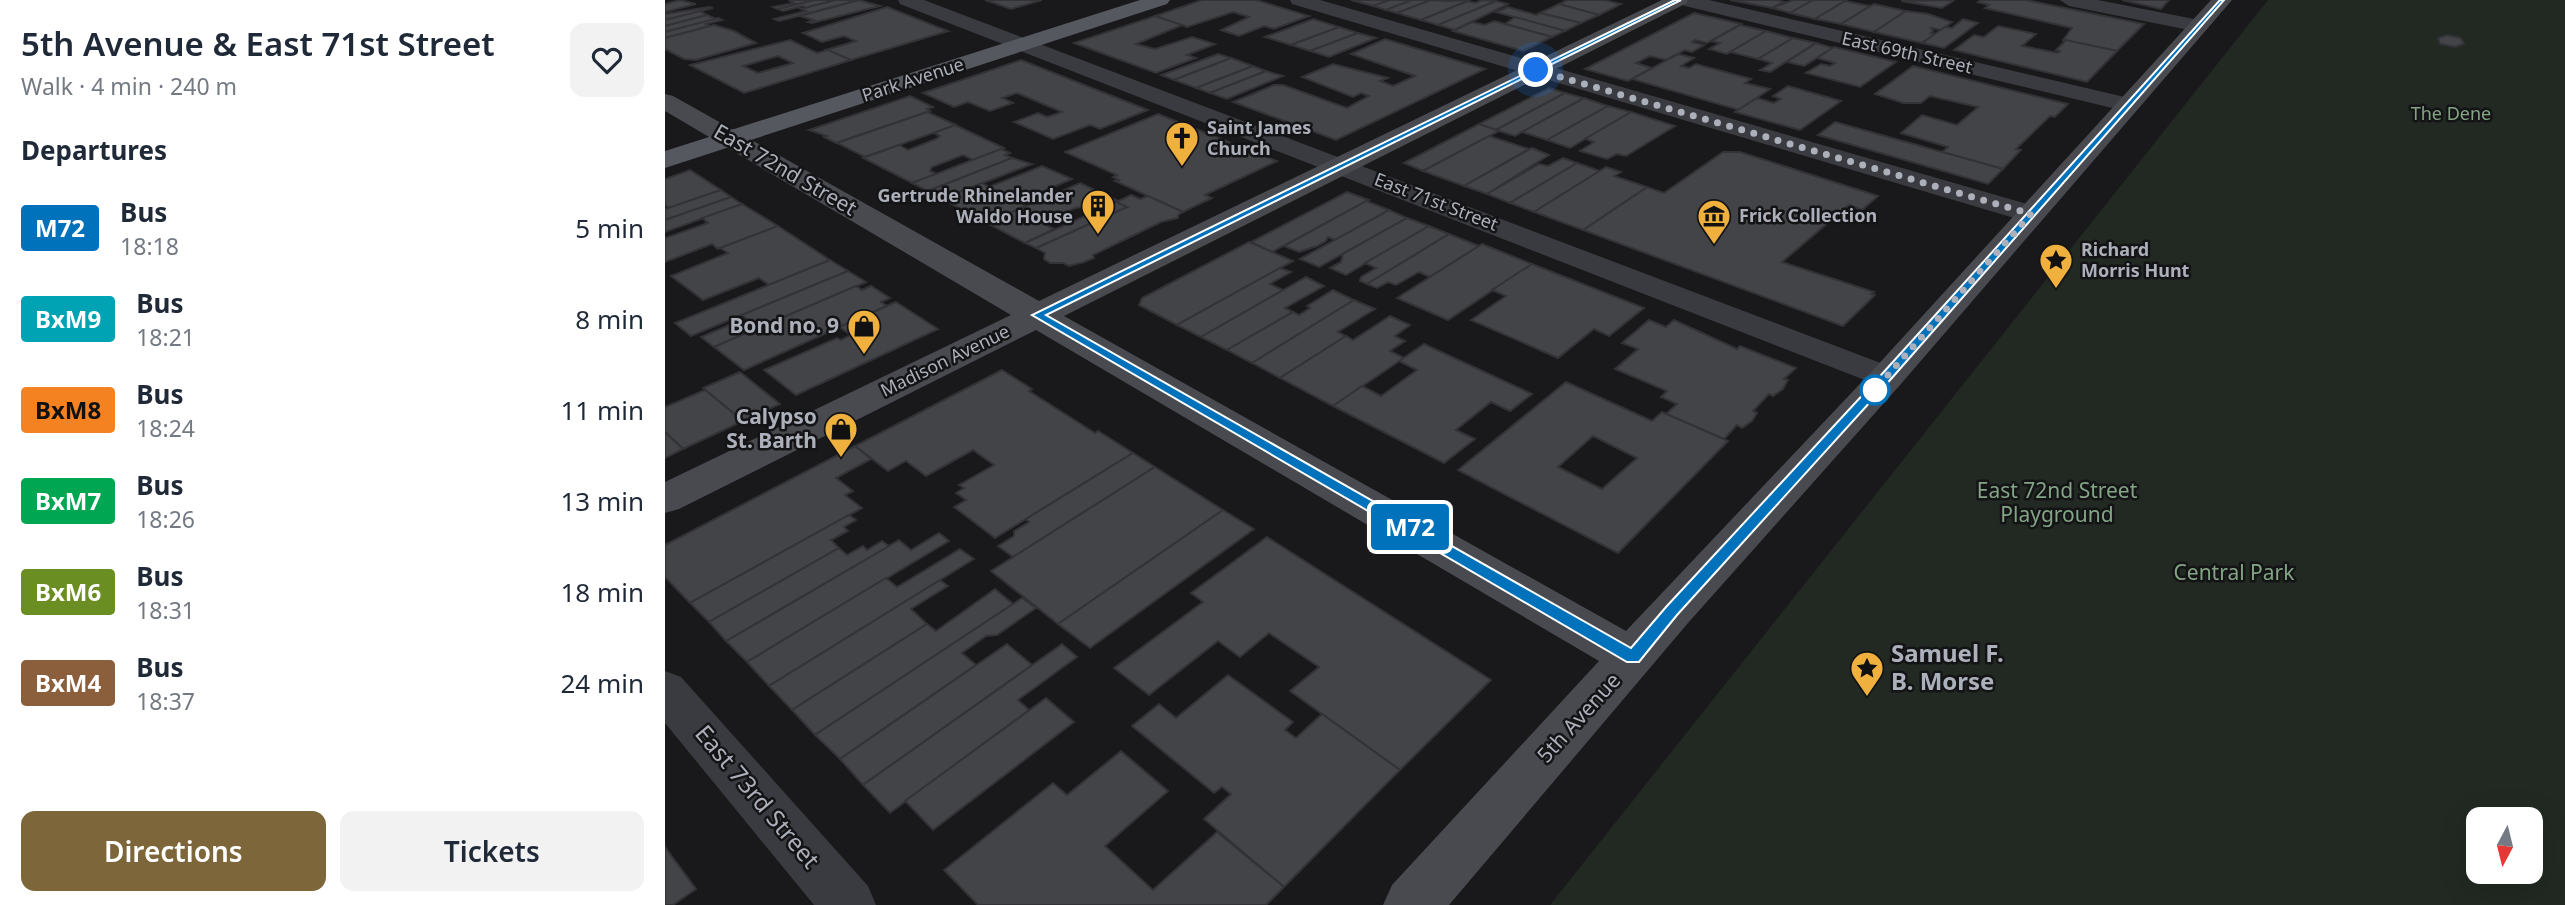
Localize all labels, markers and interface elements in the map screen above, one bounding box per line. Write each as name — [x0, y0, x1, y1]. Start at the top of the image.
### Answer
text: 5th Avenue & East 71st Street — [21, 21, 495, 66]
button: heart — [570, 23, 644, 97]
street label: East 69th Street — [1840, 25, 1975, 79]
street label: Park Avenue — [859, 51, 967, 107]
your location — [1518, 52, 1553, 87]
text: Walk · 4 min · 240 m — [21, 70, 237, 102]
park label: The Dene — [2411, 101, 2491, 125]
place label: Saint James Church — [1207, 115, 1311, 160]
street label: East 72nd Street — [709, 117, 862, 222]
church icon: Saint James Church — [1163, 119, 1201, 168]
text: Departures — [21, 132, 167, 168]
street label: East 71st Street — [1371, 166, 1502, 236]
place label: Gertrude Rhinelander Waldo House — [877, 183, 1073, 228]
building icon: Gertrude Rhinelander Waldo House — [1079, 187, 1117, 236]
text: Bus — [120, 194, 167, 230]
museum icon: Frick Collection — [1695, 197, 1733, 246]
place label: Frick Collection — [1739, 203, 1877, 227]
text: 5 min — [575, 210, 644, 246]
text: M72 — [35, 211, 85, 244]
text: 18:18 — [120, 230, 179, 262]
place label: Richard Morris Hunt — [2081, 237, 2190, 282]
place icon: Richard Morris Hunt — [2037, 241, 2075, 290]
text: Bus — [136, 285, 183, 321]
text: 8 min — [575, 301, 644, 337]
text: BxM9 — [35, 302, 101, 335]
shop icon: Bond no. 9 — [845, 307, 883, 356]
place label: Bond no. 9 — [729, 311, 839, 339]
street label: Madison Avenue — [876, 318, 1013, 402]
text: 18:21 — [136, 321, 195, 353]
unlabelled marker — [1860, 375, 1890, 405]
text: Bus — [136, 376, 183, 412]
text: 11 min — [560, 392, 644, 428]
text: BxM8 — [35, 393, 101, 426]
place label: Calypso St. Barth — [726, 402, 817, 454]
shop icon: Calypso St. Barth — [822, 410, 860, 459]
text: 18:24 — [136, 412, 195, 444]
text: Bus — [136, 467, 183, 503]
park label: East 72nd Street Playground — [1977, 476, 2138, 528]
text: 13 min — [560, 483, 644, 519]
text: BxM7 — [35, 484, 101, 517]
text: 18:26 — [136, 503, 195, 535]
line badge: M72 — [1370, 504, 1450, 550]
text: M72 — [1385, 510, 1435, 543]
text: Bus — [136, 558, 183, 594]
park label: Central Park — [2174, 558, 2295, 586]
text: 18 min — [560, 574, 644, 610]
text: BxM6 — [35, 575, 101, 608]
text: 18:31 — [136, 594, 195, 626]
place label: Samuel F. B. Morse — [1891, 636, 2004, 697]
text: Bus — [136, 649, 183, 685]
place icon: Samuel F. B. Morse — [1848, 649, 1886, 698]
text: 24 min — [560, 665, 644, 701]
text: BxM4 — [35, 666, 101, 699]
street label: 5th Avenue — [1530, 666, 1626, 768]
text: 18:37 — [136, 685, 195, 717]
street label: East 73rd Street — [688, 717, 828, 875]
north arrow — [2466, 807, 2543, 884]
map controls — [2466, 807, 2543, 884]
button: Directions — [21, 811, 326, 891]
button: Tickets — [340, 811, 644, 891]

